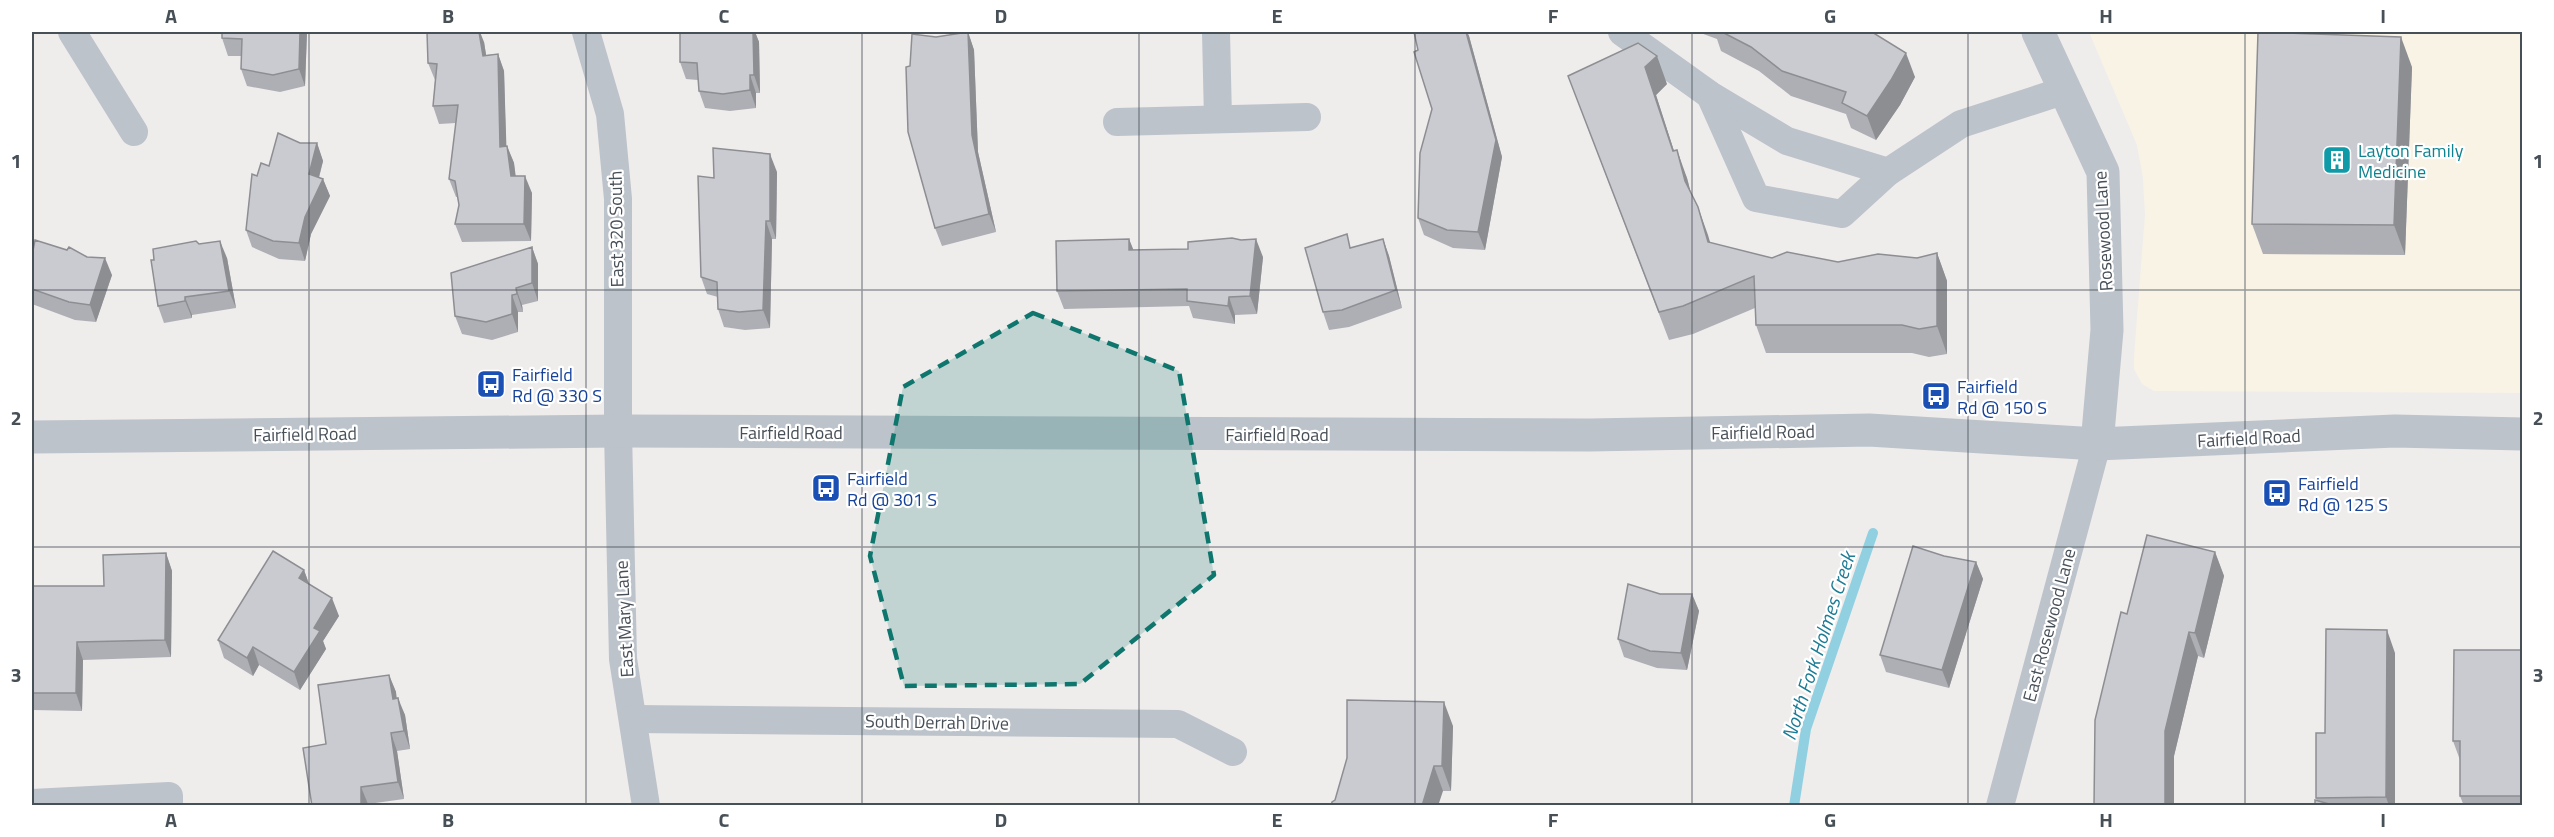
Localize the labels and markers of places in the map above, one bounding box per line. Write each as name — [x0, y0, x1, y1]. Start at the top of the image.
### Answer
place label: Layton Family Medicine — [2358, 137, 2464, 185]
building icon: Layton Family Medicine — [2321, 144, 2353, 176]
place label: Fairfield Rd @ 330 S — [512, 361, 602, 409]
bus stop icon: Fairfield Rd @ 330 S — [475, 368, 507, 400]
place label: Fairfield Rd @ 150 S — [1957, 373, 2047, 421]
bus stop icon: Fairfield Rd @ 150 S — [1920, 380, 1952, 412]
place label: Fairfield Rd @ 301 S — [847, 465, 937, 513]
place label: Fairfield Rd @ 125 S — [2298, 470, 2388, 518]
bus stop icon: Fairfield Rd @ 301 S — [810, 472, 842, 504]
bus stop icon: Fairfield Rd @ 125 S — [2261, 477, 2293, 509]

